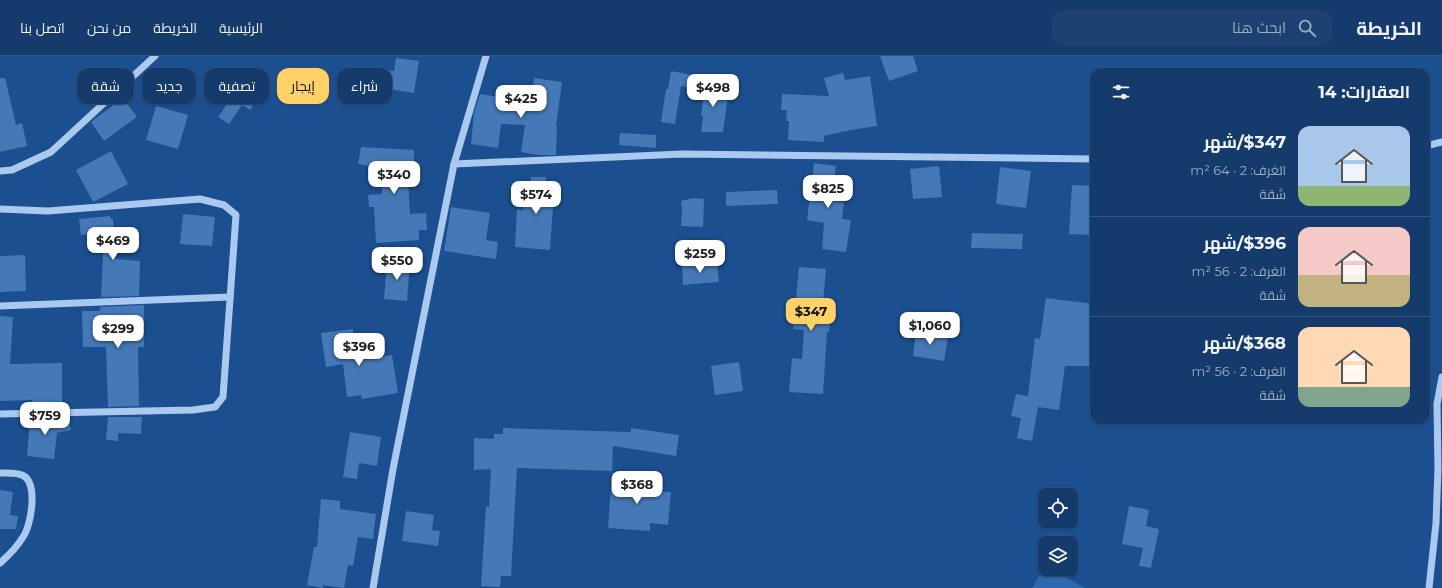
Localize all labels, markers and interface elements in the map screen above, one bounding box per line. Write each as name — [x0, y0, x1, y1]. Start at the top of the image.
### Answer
search box — [1052, 10, 1332, 46]
icon: search — [1296, 17, 1318, 39]
text: الخريطة — [1356, 17, 1422, 40]
text: ابحث هنا — [1232, 18, 1286, 37]
text: اتصل بنا — [20, 19, 65, 37]
text: من نحن — [87, 19, 131, 37]
text: الخريطة — [153, 19, 197, 37]
text: الرئيسية — [219, 19, 263, 37]
chip: شقة — [77, 68, 134, 104]
chip: جديد — [142, 68, 196, 104]
chip: تصفية — [204, 68, 269, 104]
chip: إيجار — [277, 68, 329, 104]
chip: شراء — [337, 68, 392, 104]
pin: $498 — [689, 74, 737, 108]
text: $498 — [696, 79, 730, 95]
icon: filters — [1110, 81, 1132, 103]
text: العقارات: 14 — [1318, 82, 1410, 102]
pin: $425 — [497, 85, 545, 119]
text: $425 — [505, 90, 537, 106]
text: $347/شهر — [1204, 132, 1286, 152]
icon: home — [1330, 142, 1378, 190]
pin: $340 — [370, 161, 418, 195]
text: الغرف: 2 · 64 m² — [1190, 162, 1286, 178]
text: $340 — [377, 166, 411, 182]
pin: $825 — [804, 175, 852, 209]
text: $825 — [812, 180, 844, 196]
pin: $574 — [512, 181, 560, 215]
text: $574 — [520, 186, 552, 202]
text: شقة — [1259, 186, 1286, 202]
pin: $469 — [89, 227, 137, 261]
text: $469 — [96, 232, 130, 248]
text: $396/شهر — [1204, 233, 1286, 253]
pin: $259 — [676, 240, 724, 274]
icon: home — [1330, 243, 1378, 291]
text: $259 — [684, 245, 716, 261]
pin: $550 — [373, 247, 421, 281]
text: $550 — [381, 252, 413, 268]
text: الغرف: 2 · 56 m² — [1192, 263, 1286, 279]
text: شقة — [1259, 287, 1286, 303]
pin: $347 — [787, 298, 835, 332]
text: $347 — [795, 303, 827, 319]
pin: $1,060 — [897, 312, 963, 346]
pin: $299 — [94, 315, 142, 349]
text: $1,060 — [909, 317, 951, 333]
text: $299 — [102, 320, 134, 336]
pin: $396 — [335, 333, 383, 367]
text: $368/شهر — [1203, 333, 1286, 353]
text: $396 — [343, 338, 375, 354]
icon: home — [1330, 343, 1378, 391]
text: الغرف: 2 · 56 m² — [1192, 363, 1286, 379]
text: شقة — [1259, 387, 1286, 403]
pin: $759 — [21, 402, 69, 436]
text: $759 — [29, 407, 61, 423]
pin: $368 — [613, 471, 661, 505]
text: $368 — [621, 476, 653, 492]
map controls — [1038, 488, 1078, 576]
button: locate — [1038, 488, 1078, 528]
button: layers — [1038, 536, 1078, 576]

